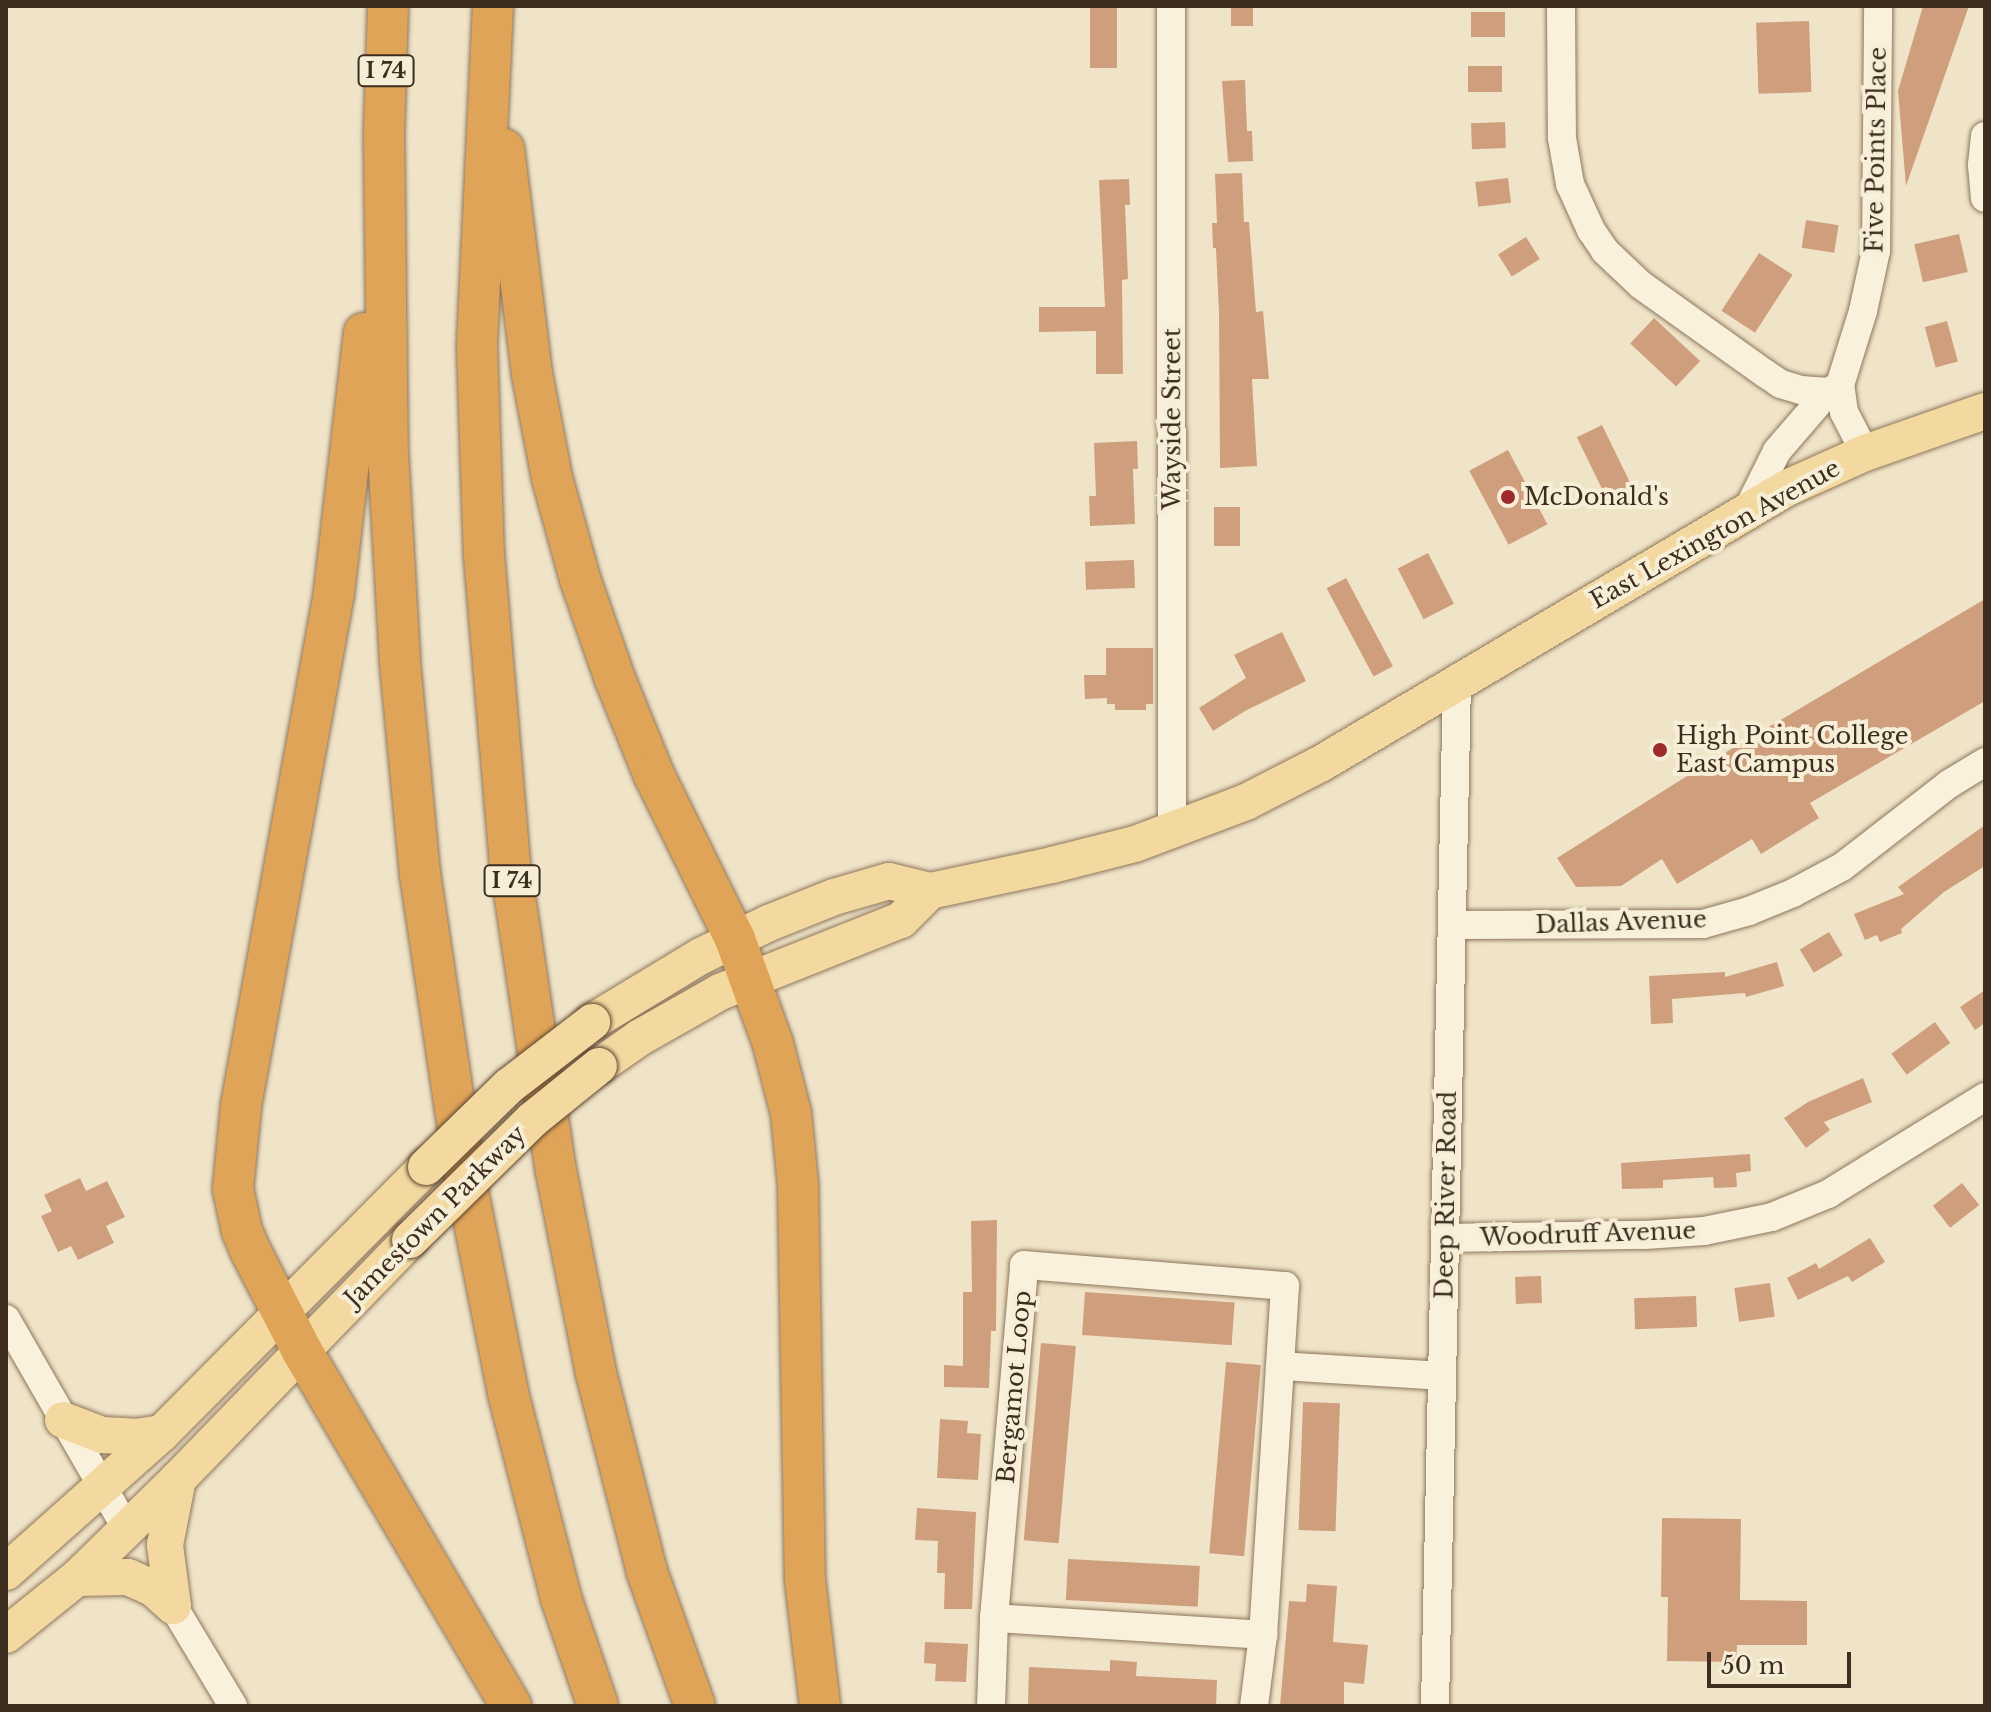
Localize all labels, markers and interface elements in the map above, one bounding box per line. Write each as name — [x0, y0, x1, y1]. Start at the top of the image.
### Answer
street label: Five Points Place — [1860, 47, 1892, 253]
road number: I 74 — [356, 53, 416, 89]
street label: Wayside Street — [1158, 328, 1186, 510]
street label: East Lexington Avenue — [1585, 453, 1845, 615]
place label: McDonald's — [1524, 483, 1669, 511]
marker: McDonald's — [1499, 488, 1517, 506]
place label: High Point College East Campus — [1676, 722, 1909, 778]
marker: High Point College East Campus — [1651, 741, 1669, 759]
road number: I 74 — [482, 863, 542, 899]
street label: Dallas Avenue — [1534, 905, 1708, 939]
street label: Deep River Road — [1430, 1090, 1462, 1300]
street label: Jamestown Parkway — [338, 1119, 532, 1313]
street label: Woodruff Avenue — [1479, 1216, 1697, 1252]
street label: Bergamot Loop — [991, 1289, 1037, 1485]
scale bar — [1711, 1636, 1855, 1686]
text: 50 m — [1721, 1651, 1784, 1680]

